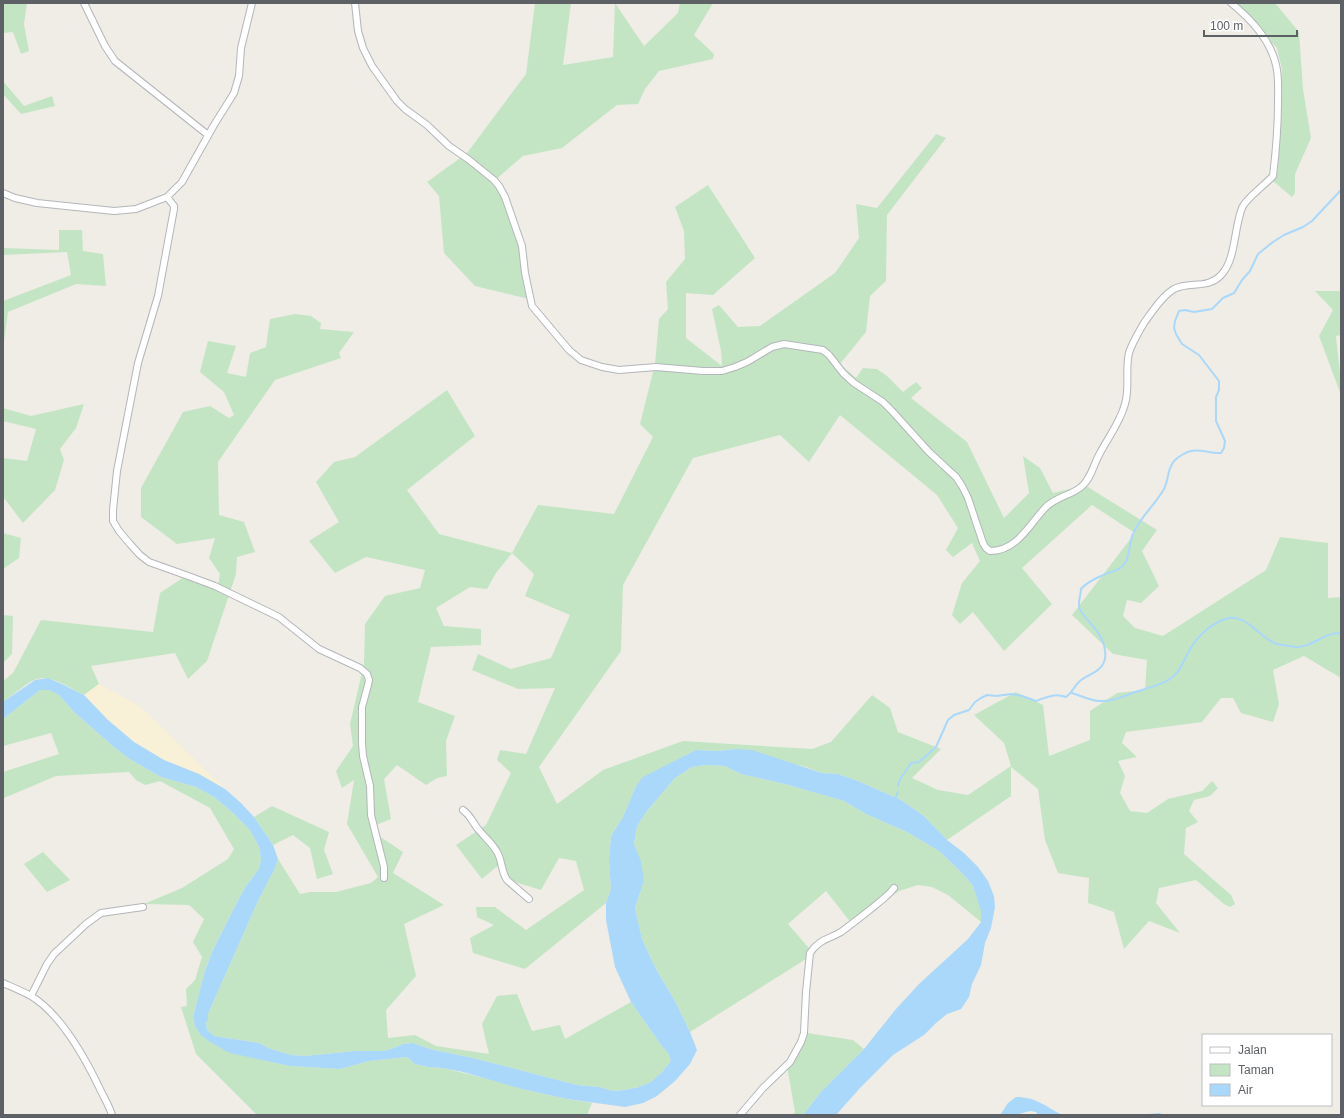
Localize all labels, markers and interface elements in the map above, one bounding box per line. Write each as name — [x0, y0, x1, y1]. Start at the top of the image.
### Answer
scale bar — [1204, 12, 1297, 38]
text: 100 m — [1210, 19, 1243, 33]
legend — [1202, 1034, 1332, 1106]
text: Jalan — [1238, 1043, 1267, 1057]
text: Taman — [1238, 1063, 1274, 1077]
text: Air — [1238, 1083, 1253, 1097]

